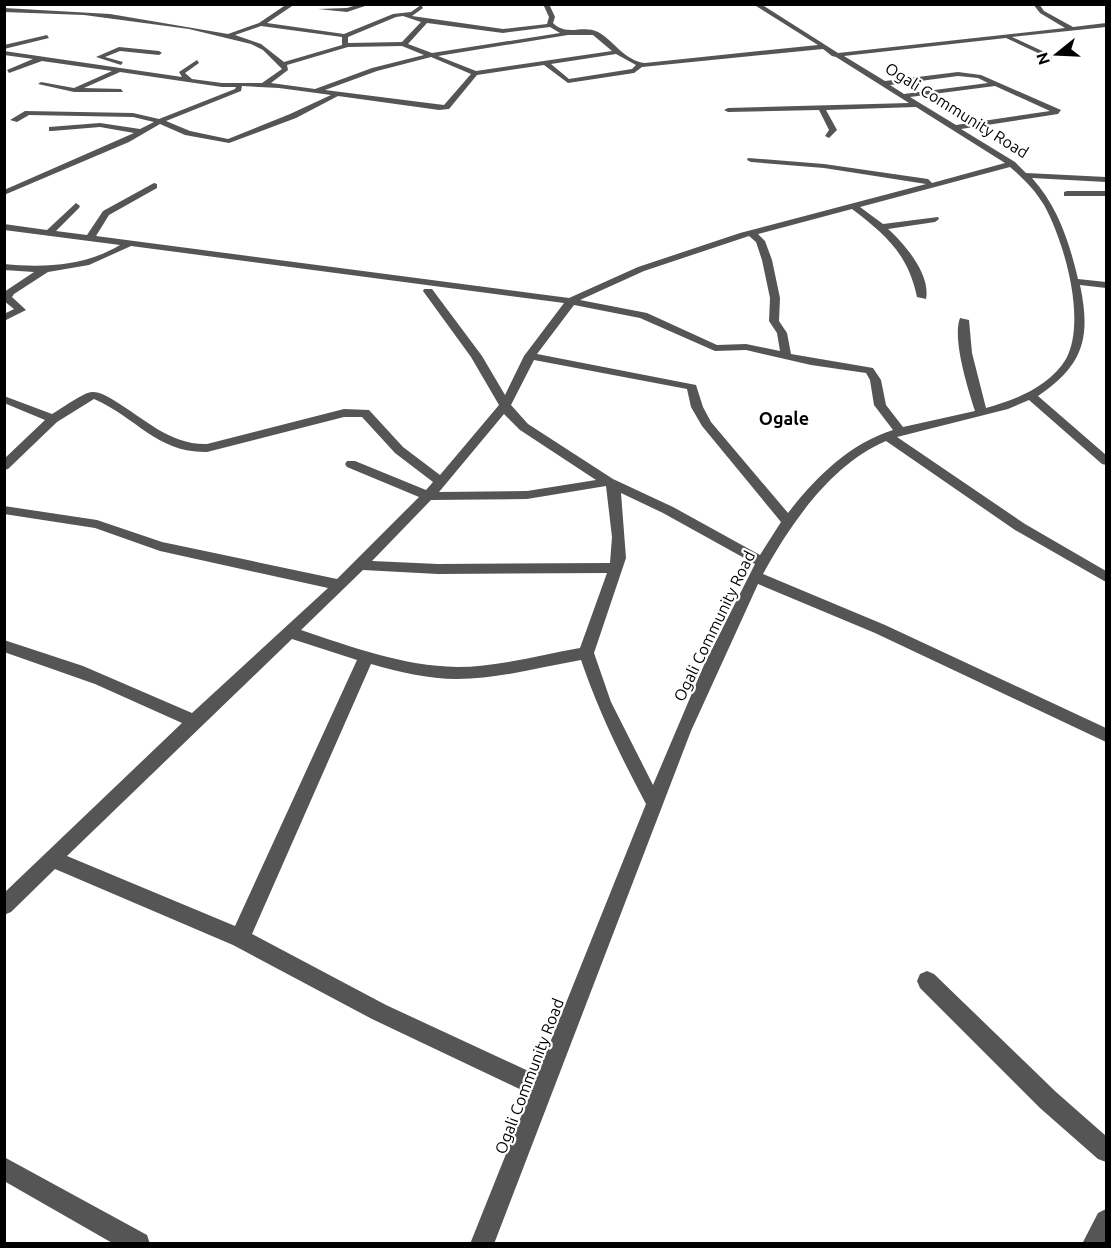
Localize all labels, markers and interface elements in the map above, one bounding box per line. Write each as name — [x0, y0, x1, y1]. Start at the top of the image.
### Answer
north arrow — [1027, 24, 1087, 84]
text: N — [1032, 50, 1053, 67]
street label: Ogali Community Road — [882, 59, 1032, 161]
district label: Ogale — [759, 408, 809, 428]
street label: Ogali Community Road — [670, 548, 758, 704]
street label: Ogali Community Road — [491, 996, 567, 1156]

